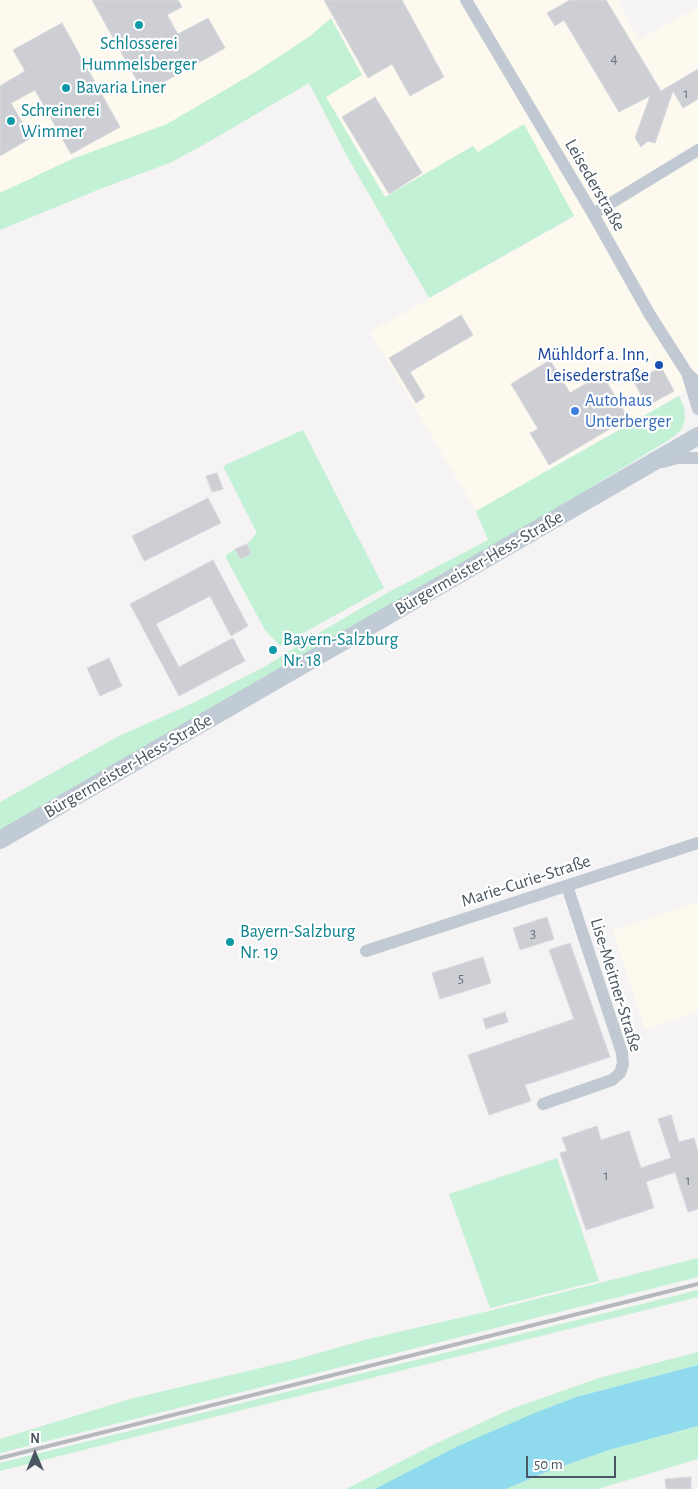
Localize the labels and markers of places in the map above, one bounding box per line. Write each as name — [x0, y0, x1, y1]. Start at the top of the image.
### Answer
marker: Schlosserei Hummelsberger — [133, 19, 145, 31]
place label: Schlosserei Hummelsberger — [81, 33, 197, 76]
place label: Bavaria Liner — [76, 77, 166, 99]
marker: Bavaria Liner — [60, 82, 72, 94]
place label: Schreinerei Wimmer — [21, 100, 100, 142]
marker: Schreinerei Wimmer — [5, 115, 17, 127]
place label: Mühldorf a. Inn, Leisederstraße — [537, 344, 649, 386]
marker: Mühldorf a. Inn, Leisederstraße — [653, 359, 665, 371]
place label: Autohaus Unterberger — [585, 390, 671, 432]
marker: Autohaus Unterberger — [569, 405, 581, 417]
place label: Bayern-Salzburg Nr. 18 — [283, 629, 398, 672]
marker: Bayern-Salzburg Nr. 18 — [267, 644, 279, 656]
place label: Bayern-Salzburg Nr. 19 — [240, 921, 355, 964]
marker: Bayern-Salzburg Nr. 19 — [224, 936, 236, 948]

